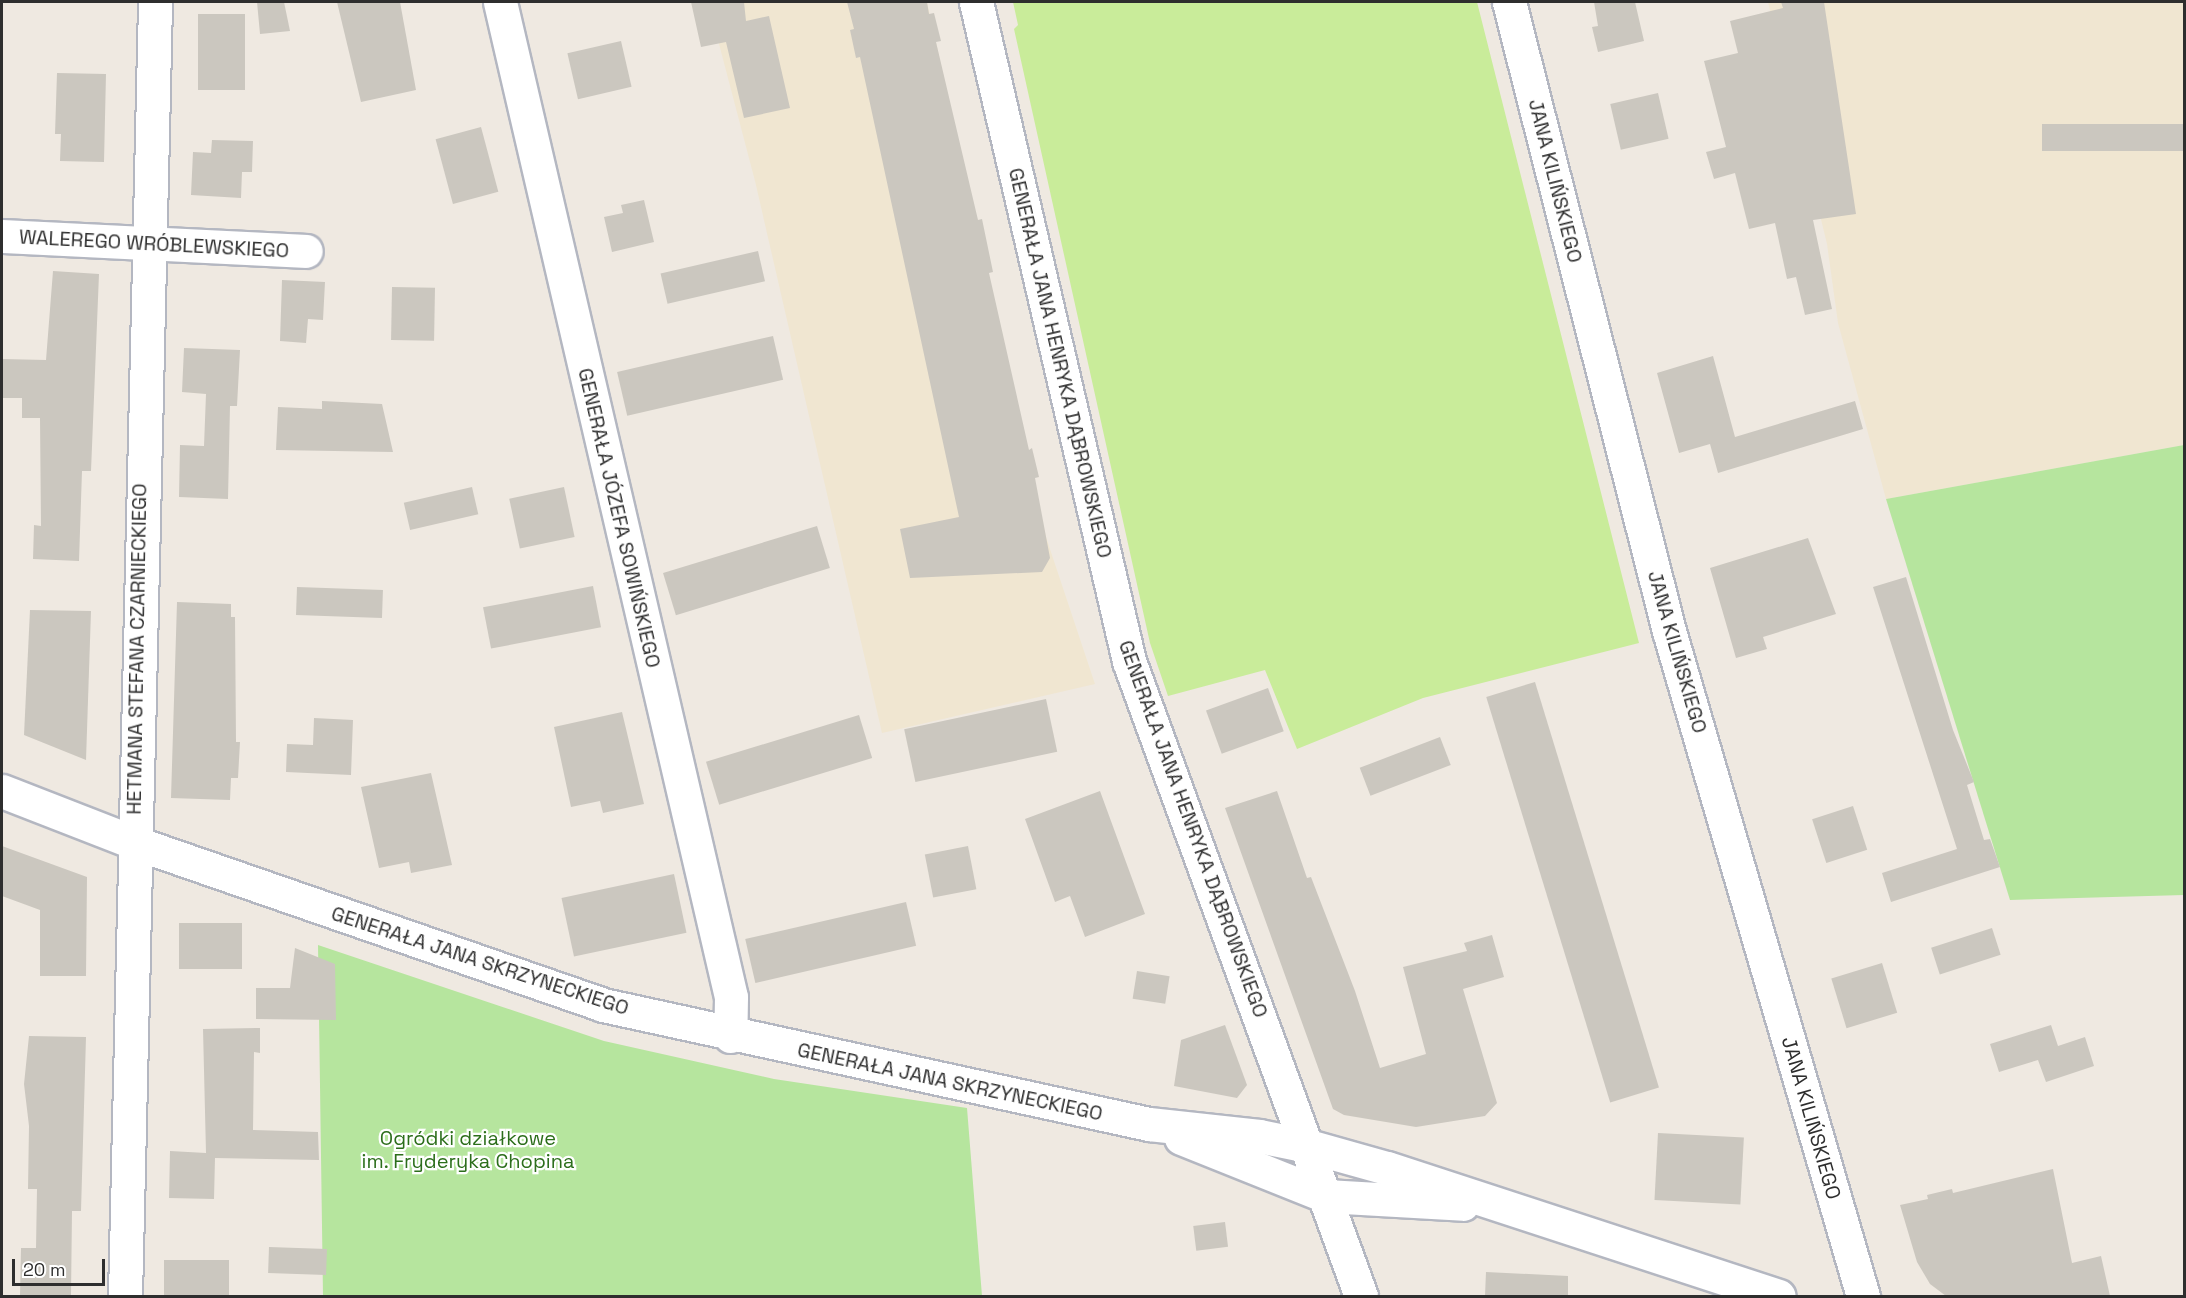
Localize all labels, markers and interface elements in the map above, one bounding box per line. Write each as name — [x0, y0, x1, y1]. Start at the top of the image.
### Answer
street label: JANA KILIŃSKIEGO — [1523, 96, 1587, 266]
street label: GENERAŁA JANA HENRYKA DĄBROWSKIEGO — [1003, 165, 1117, 561]
street label: WALEREGO WRÓBLEWSKIEGO — [18, 225, 290, 263]
street label: GENERAŁA JÓZEFA SOWIŃSKIEGO — [573, 366, 665, 670]
street label: HETMANA STEFANA CZARNIECKIEGO — [122, 483, 152, 815]
street label: JANA KILIŃSKIEGO — [1642, 568, 1712, 736]
street label: GENERAŁA JANA HENRYKA DĄBROWSKIEGO — [1113, 637, 1273, 1021]
street label: GENERAŁA JANA SKRZYNECKIEGO — [328, 901, 632, 1021]
street label: JANA KILIŃSKIEGO — [1776, 1034, 1846, 1202]
street label: GENERAŁA JANA SKRZYNECKIEGO — [795, 1038, 1105, 1126]
park label: Ogródki działkowe im. Fryderyka Chopina — [361, 1126, 575, 1173]
scale bar — [15, 1247, 108, 1285]
text: 20 m — [23, 1258, 66, 1281]

